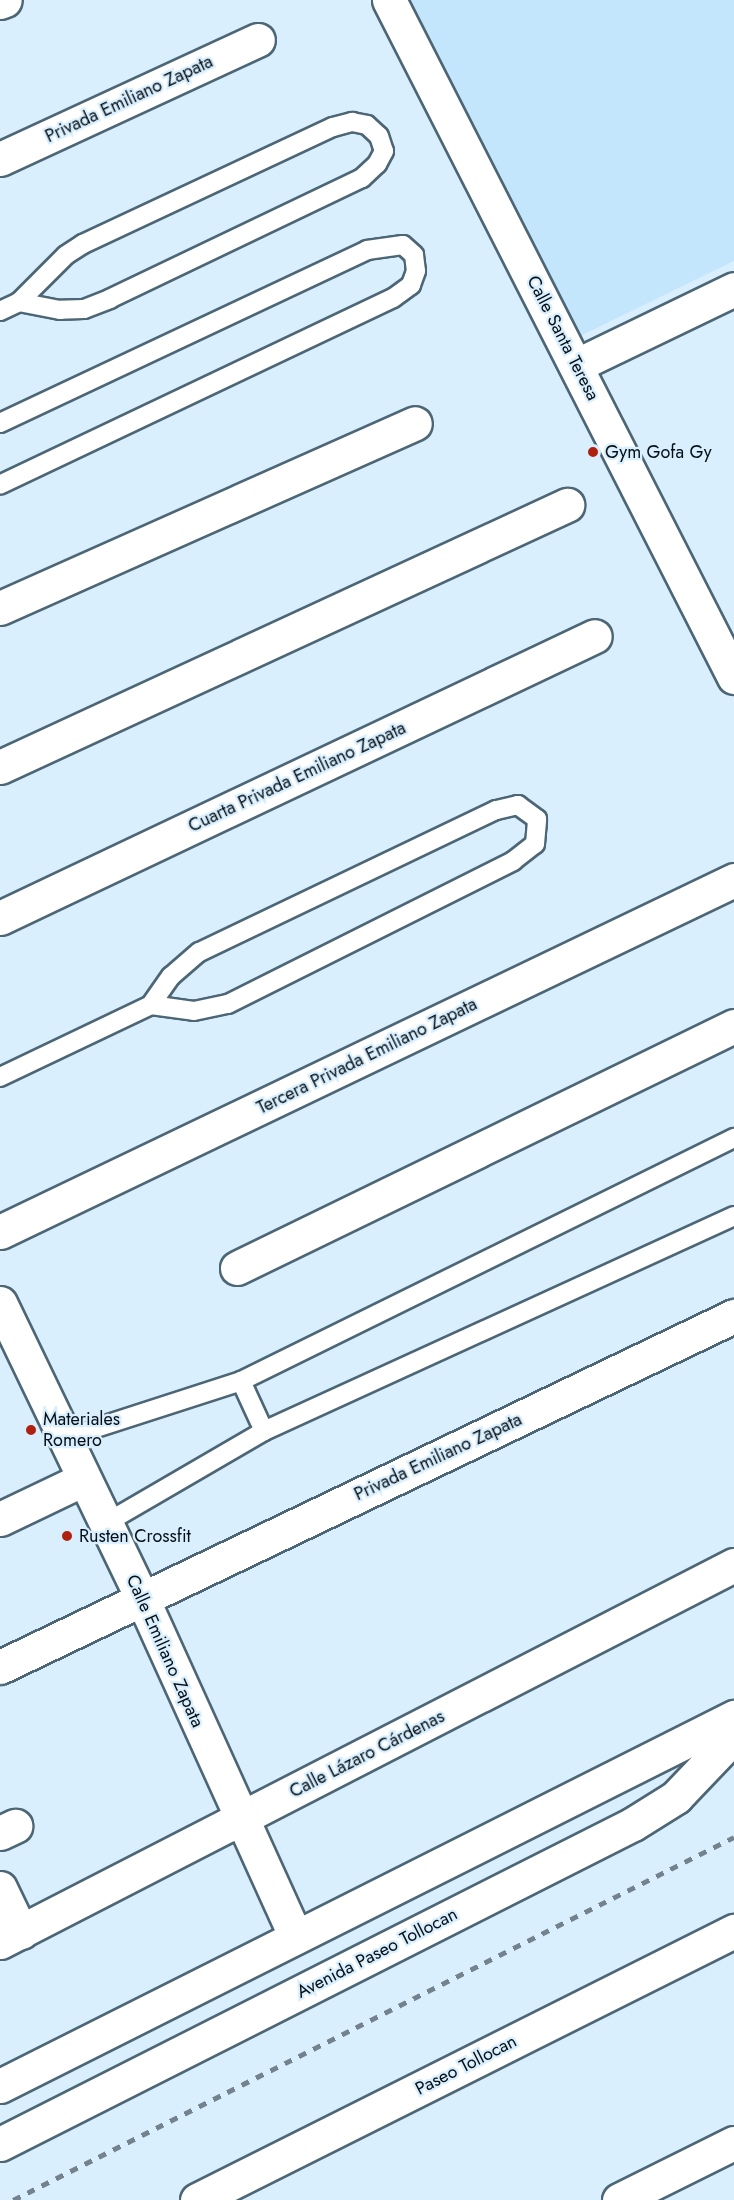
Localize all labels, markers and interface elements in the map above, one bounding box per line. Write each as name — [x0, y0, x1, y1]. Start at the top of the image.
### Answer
street label: Privada Emiliano Zapata — [42, 51, 216, 147]
street label: Calle Santa Teresa — [522, 272, 604, 404]
place label: Gym Gofa Gy — [605, 441, 712, 463]
marker: Gym Gofa Gy — [586, 445, 600, 459]
street label: Cuarta Privada Emiliano Zapata — [185, 717, 409, 837]
street label: Tercera Privada Emiliano Zapata — [253, 993, 481, 1119]
place label: Materiales Romero — [43, 1409, 120, 1452]
street label: Privada Emiliano Zapata — [351, 1409, 525, 1505]
marker: Materiales Romero — [24, 1423, 38, 1437]
place label: Rusten Crossfit — [79, 1525, 191, 1547]
marker: Rusten Crossfit — [60, 1529, 74, 1543]
street label: Calle Emiliano Zapata — [122, 1571, 208, 1731]
street label: Calle Lázaro Cárdenas — [286, 1706, 448, 1802]
street label: Avenida Paseo Tollocan — [293, 1903, 461, 2003]
street label: Paseo Tollocan — [412, 2030, 520, 2100]

